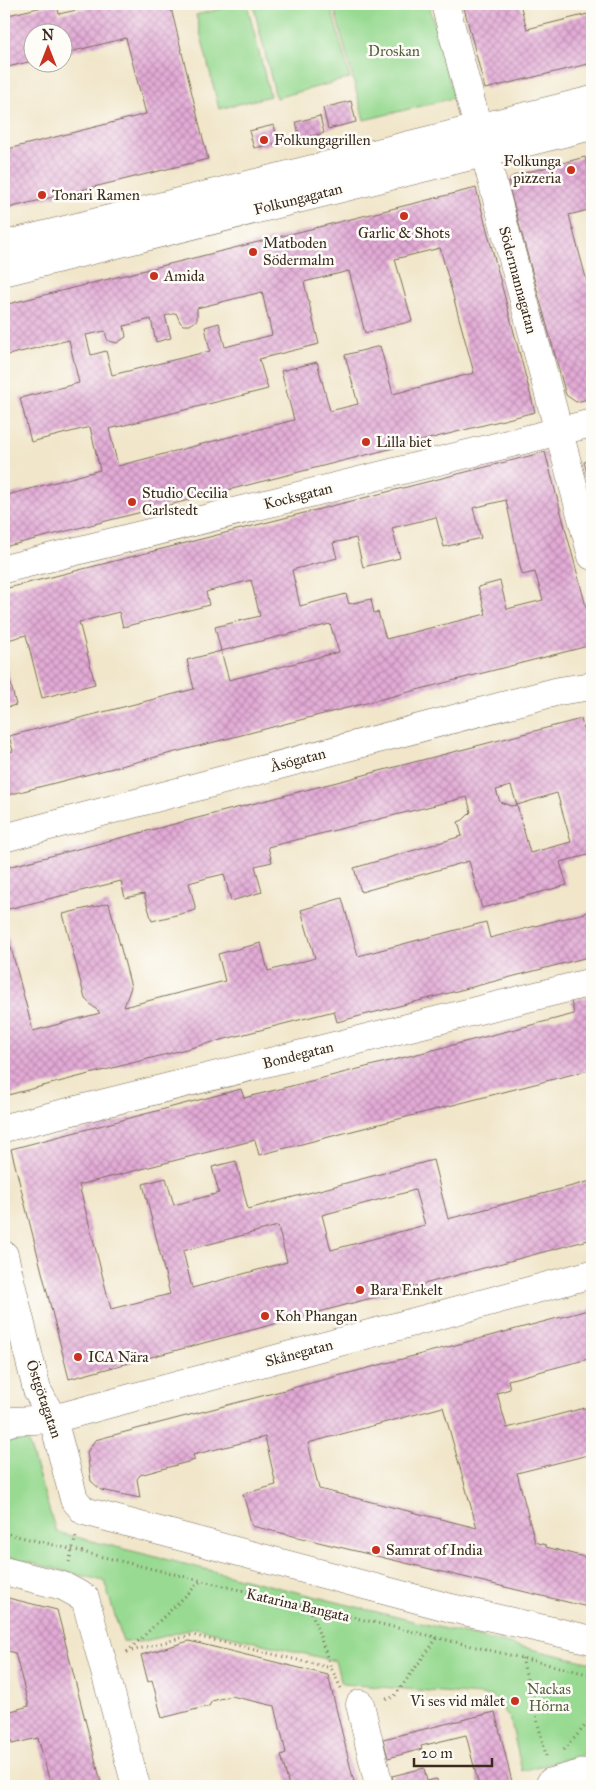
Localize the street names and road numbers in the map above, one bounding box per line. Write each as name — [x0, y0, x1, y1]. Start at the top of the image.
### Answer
street label: Folkungagatan — [252, 179, 344, 219]
street label: Södermannagatan — [495, 224, 541, 336]
street label: Kocksgatan — [262, 479, 334, 513]
street label: Åsögatan — [267, 744, 328, 776]
street label: Bondegatan — [261, 1037, 335, 1073]
street label: Skånegatan — [263, 1335, 335, 1371]
street label: Östgötagatan — [22, 1357, 67, 1441]
street label: Katarina Bangata — [245, 1584, 352, 1626]

